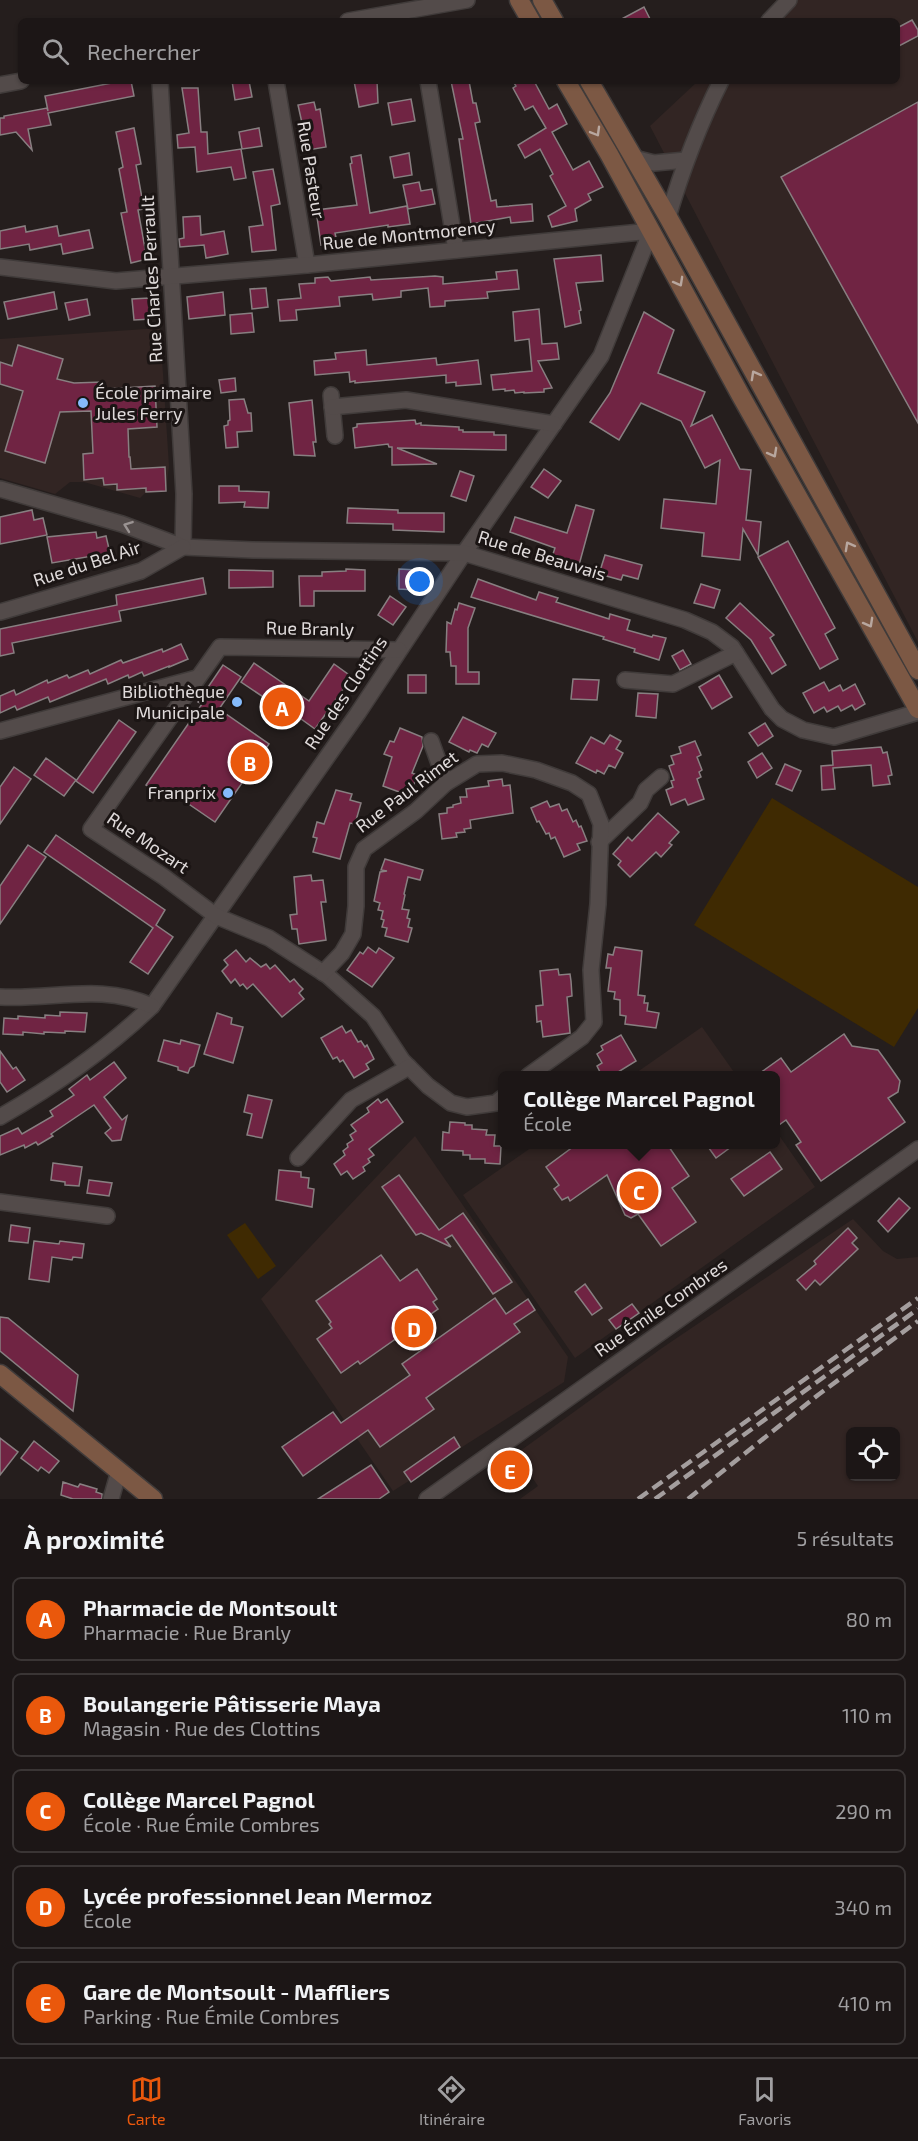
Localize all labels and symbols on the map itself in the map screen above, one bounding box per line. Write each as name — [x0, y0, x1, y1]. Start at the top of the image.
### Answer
street label: Rue Pasteur — [293, 119, 331, 220]
one-way arrow — [588, 125, 600, 136]
street label: Rue Charles Perrault — [136, 195, 166, 363]
street label: Rue de Montmorency — [321, 214, 497, 254]
one-way arrow — [672, 276, 683, 286]
one-way arrow — [751, 371, 762, 381]
place label: École primaire Jules Ferry — [95, 381, 212, 424]
marker: École primaire Jules Ferry — [76, 396, 90, 410]
one-way arrow — [766, 447, 777, 457]
one-way arrow — [124, 521, 134, 534]
street label: Rue de Beauvais — [475, 525, 609, 585]
street label: Rue du Bel Air — [30, 535, 143, 591]
one-way arrow — [845, 541, 856, 552]
your location — [405, 567, 434, 596]
street label: Rue Branly — [266, 616, 355, 640]
one-way arrow — [862, 617, 873, 627]
street label: Rue des Clottins — [299, 632, 391, 753]
place label: Bibliothèque Municipale — [122, 680, 225, 723]
pin: A — [262, 684, 302, 730]
marker: Bibliothèque Municipale — [230, 695, 244, 709]
pin: B — [230, 740, 270, 784]
street label: Rue Paul Rimet — [351, 745, 462, 837]
place label: Franprix — [147, 781, 216, 803]
marker: Franprix — [221, 786, 235, 800]
street label: Rue Mozart — [103, 807, 194, 878]
pin: C — [620, 1168, 658, 1214]
street label: Rue Émile Combres — [590, 1253, 731, 1361]
pin: D — [394, 1306, 434, 1350]
pin: E — [490, 1448, 530, 1492]

